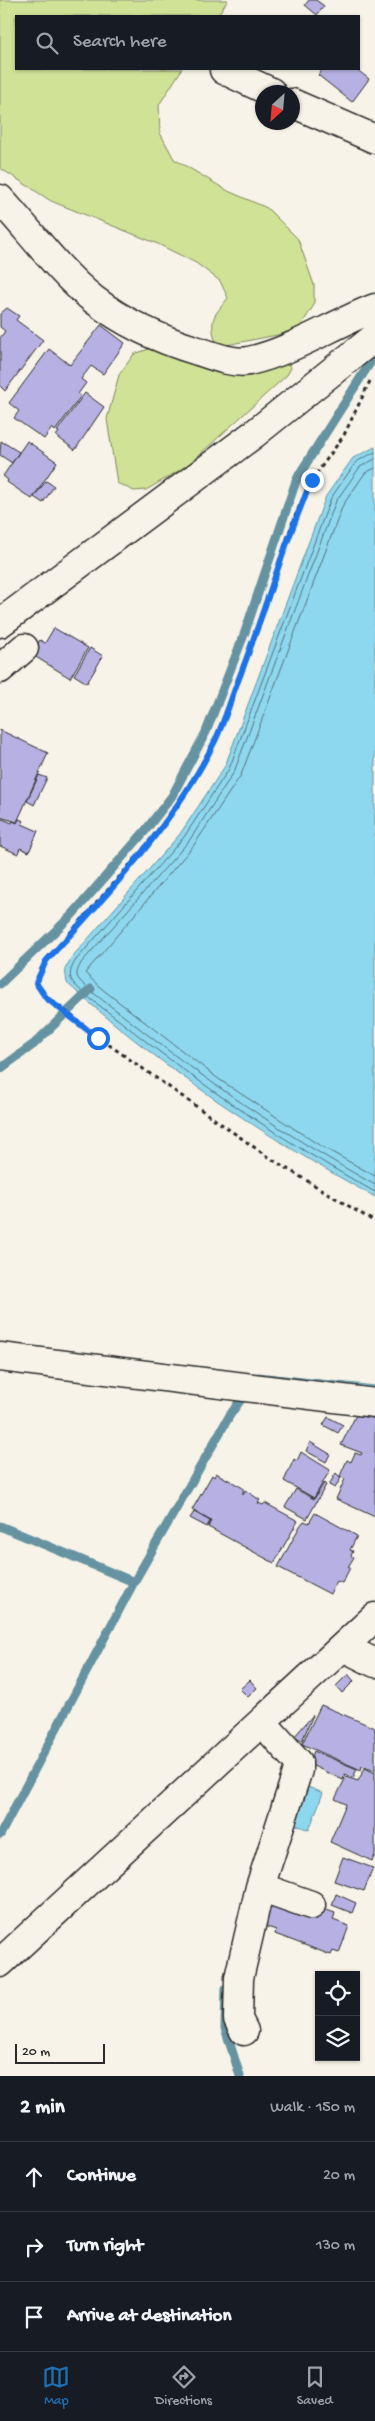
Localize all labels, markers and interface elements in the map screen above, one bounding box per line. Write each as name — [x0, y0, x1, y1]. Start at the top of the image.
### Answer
search box — [15, 15, 360, 70]
icon: search — [33, 29, 61, 57]
text: Search here — [73, 31, 167, 54]
north arrow — [255, 85, 300, 130]
route end — [301, 469, 324, 492]
route start — [87, 1027, 110, 1050]
map controls — [315, 1971, 360, 2061]
button: locate — [315, 1971, 360, 2016]
button: layers — [315, 2016, 360, 2061]
scale bar — [15, 2041, 105, 2064]
text: 20 m — [22, 2044, 50, 2061]
text: 2 min — [20, 2096, 65, 2121]
text: Walk · 150 m — [270, 2099, 355, 2118]
icon: ahead — [20, 2163, 48, 2191]
text: Continue — [67, 2165, 136, 2188]
text: 20 m — [323, 2167, 355, 2186]
icon: right — [20, 2233, 48, 2261]
text: Turn right — [67, 2235, 143, 2258]
text: 130 m — [316, 2237, 355, 2256]
icon: arrive — [20, 2303, 48, 2331]
text: Arrive at destination — [67, 2305, 231, 2328]
tab: Map — [42, 2363, 70, 2410]
tab: Directions — [155, 2363, 212, 2410]
tab: Saved — [297, 2363, 333, 2410]

